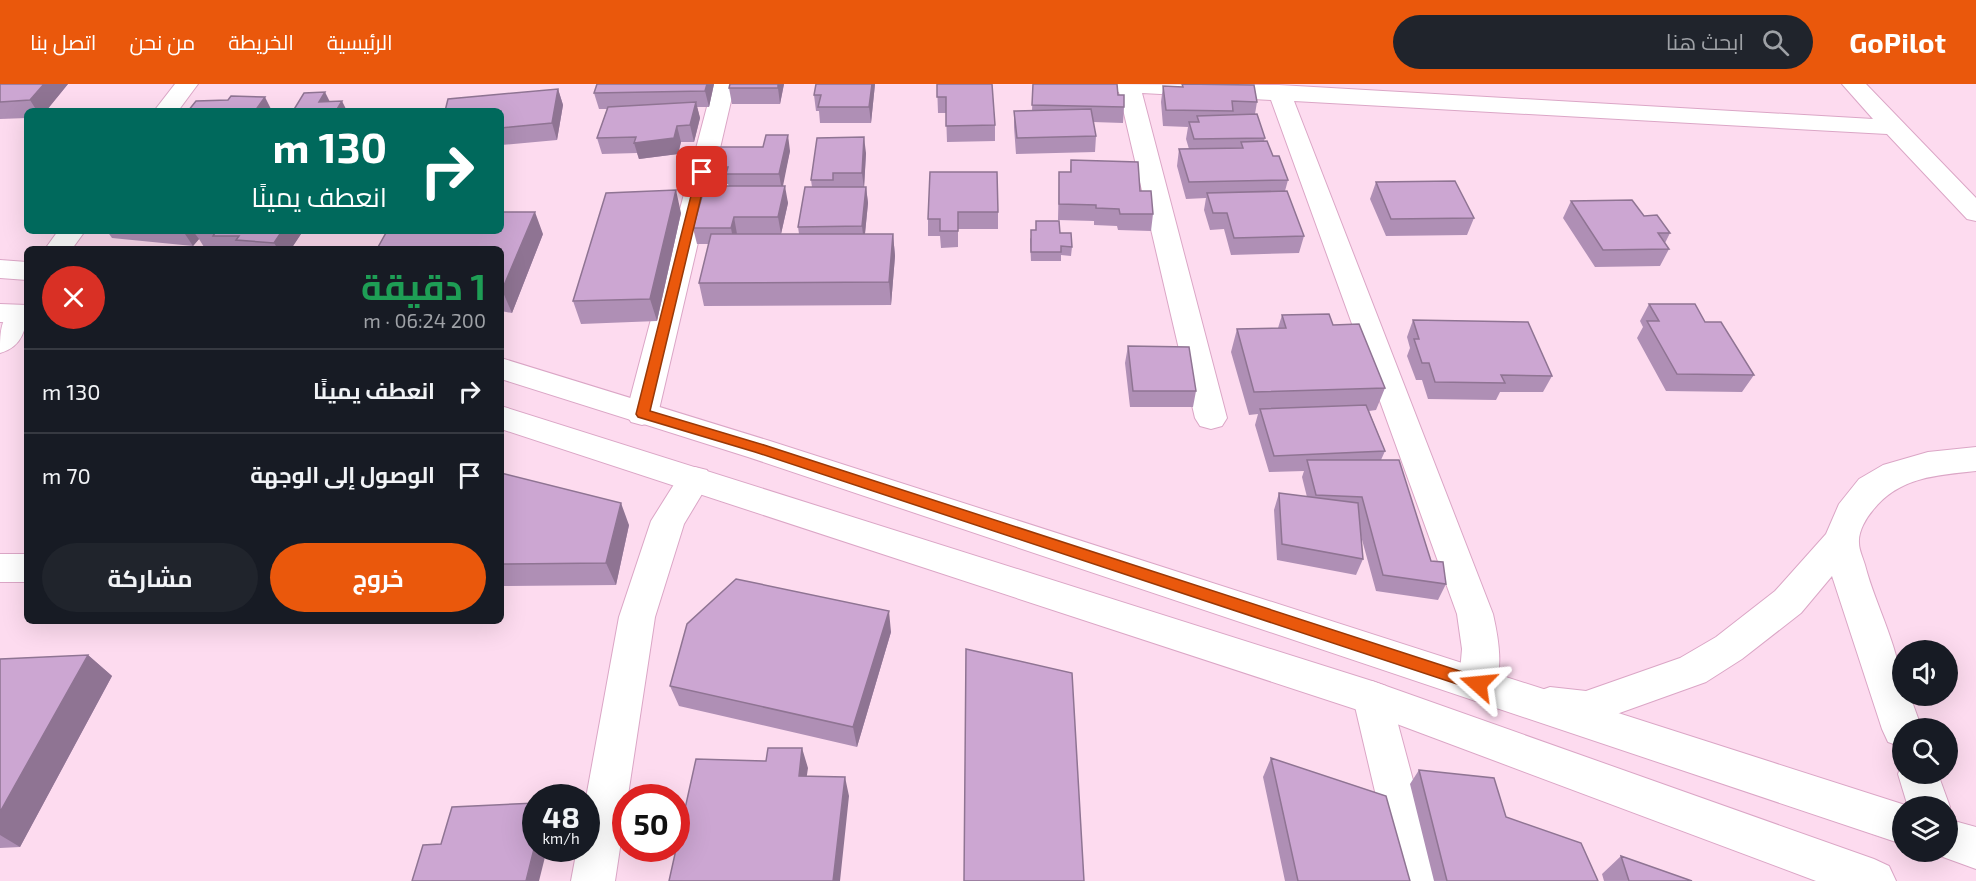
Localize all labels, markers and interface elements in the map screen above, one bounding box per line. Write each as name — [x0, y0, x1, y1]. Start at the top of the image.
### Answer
search box — [1393, 15, 1813, 69]
text: GoPilot — [1849, 25, 1946, 59]
icon: search — [1759, 26, 1792, 59]
text: ابحث هنا — [1666, 28, 1744, 54]
text: اتصل بنا — [30, 29, 97, 54]
text: من نحن — [130, 29, 195, 54]
text: الخريطة — [228, 29, 294, 54]
text: الرئيسية — [327, 29, 393, 54]
text: 130 m — [272, 121, 387, 171]
icon: right — [408, 132, 486, 210]
pin — [676, 146, 727, 197]
icon: arrive — [685, 155, 718, 188]
text: انعطف يمينًا — [251, 180, 387, 212]
text: 1 دقيقة — [361, 264, 486, 307]
button: close — [42, 266, 105, 329]
text: 200 m · 06:24 — [363, 308, 486, 332]
icon: right — [453, 375, 486, 408]
text: انعطف يمينًا — [313, 377, 435, 403]
text: 130 m — [42, 378, 100, 404]
icon: arrive — [453, 459, 486, 492]
text: الوصول إلى الوجهة — [250, 461, 435, 487]
text: 70 m — [42, 462, 91, 488]
button: مشاركة — [42, 543, 258, 612]
button: خروج — [270, 543, 486, 612]
map controls — [1892, 640, 1958, 862]
button: sound — [1892, 640, 1958, 706]
position arrow — [1446, 652, 1510, 716]
button: search — [1892, 718, 1958, 784]
speed limit sign: 50 — [612, 784, 690, 862]
button: layers — [1892, 796, 1958, 862]
text: 48 — [542, 798, 580, 834]
text: km/h — [542, 829, 580, 847]

